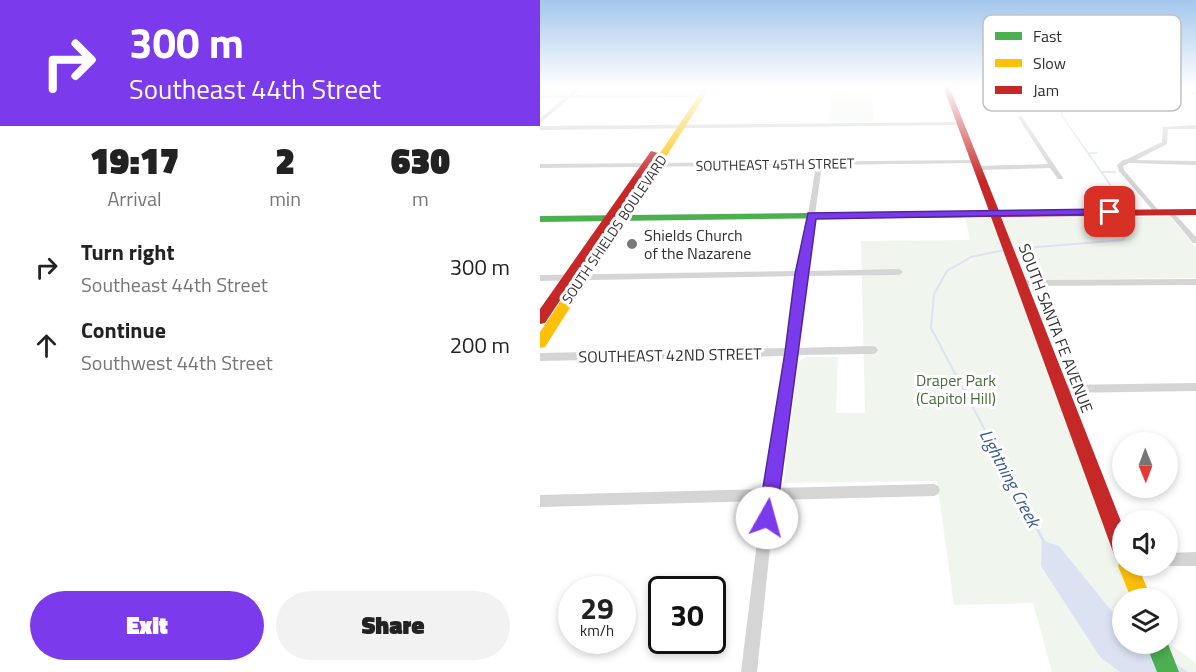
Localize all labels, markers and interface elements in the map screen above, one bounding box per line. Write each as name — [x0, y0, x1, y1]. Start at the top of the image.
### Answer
text: 300 m — [129, 10, 244, 74]
legend — [983, 15, 1181, 111]
icon: right — [30, 24, 108, 102]
text: Fast — [1033, 24, 1062, 48]
text: Slow — [1033, 51, 1066, 75]
text: Southeast 44th Street — [129, 68, 381, 109]
text: Jam — [1033, 78, 1059, 102]
text: 19:17 — [90, 133, 179, 188]
text: 2 — [275, 133, 295, 188]
text: 630 — [391, 133, 450, 188]
street label: SOUTH SHIELDS BOULEVARD — [556, 150, 672, 308]
street label: SOUTHEAST 45TH STREET — [695, 152, 855, 176]
text: Arrival — [107, 183, 162, 214]
text: min — [269, 183, 301, 214]
text: m — [412, 183, 429, 214]
pin — [1084, 186, 1135, 237]
icon: arrive — [1093, 195, 1126, 228]
place label: Shields Church of the Nazarene — [644, 223, 751, 265]
text: Turn right — [81, 235, 175, 269]
marker: Shields Church of the Nazarene — [625, 237, 639, 251]
street label: SOUTH SANTA FE AVENUE — [1013, 240, 1099, 416]
text: 300 m — [450, 250, 510, 284]
icon: right — [30, 251, 63, 284]
text: Southeast 44th Street — [81, 269, 268, 300]
text: Continue — [81, 313, 166, 347]
text: 200 m — [450, 328, 510, 362]
icon: ahead — [30, 329, 63, 362]
street label: SOUTHEAST 42ND STREET — [578, 341, 762, 369]
text: Southwest 44th Street — [81, 347, 273, 378]
park label: Draper Park (Capitol Hill) — [916, 368, 996, 410]
water label: Lightning Creek — [973, 424, 1048, 534]
north arrow — [1112, 432, 1178, 498]
map controls — [1112, 432, 1178, 654]
position arrow — [735, 486, 799, 550]
button: sound — [1112, 510, 1178, 576]
speed limit sign: 30 — [648, 576, 726, 654]
text: 29 — [580, 585, 614, 631]
button: layers — [1112, 588, 1178, 654]
button: Exit — [30, 591, 264, 660]
button: Share — [276, 591, 510, 660]
text: km/h — [580, 619, 614, 642]

